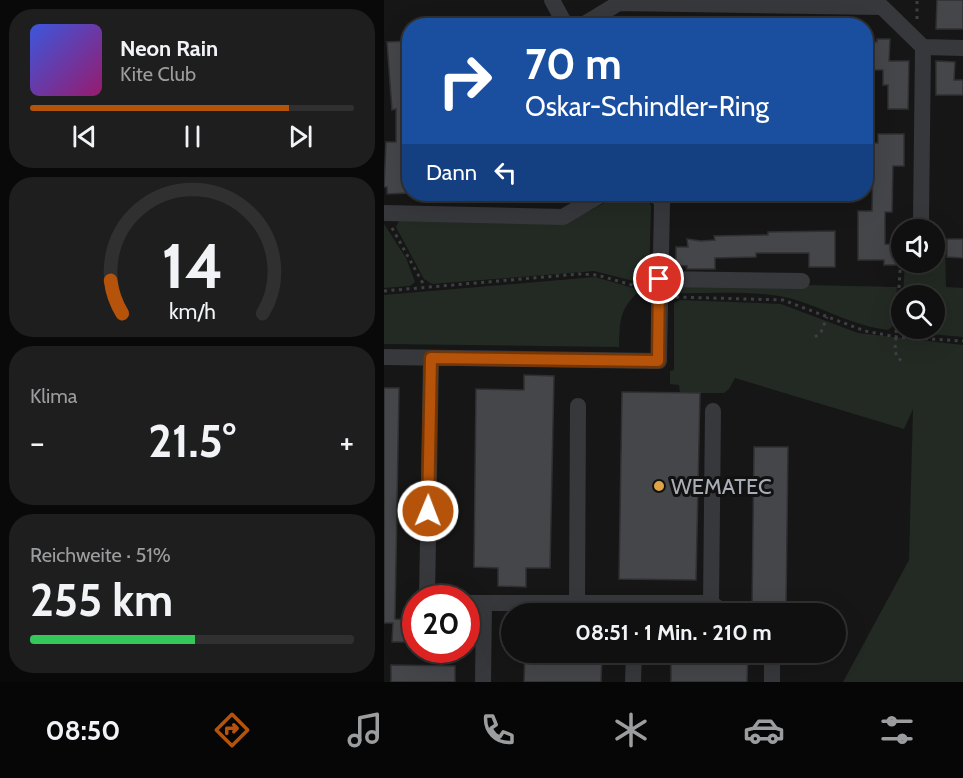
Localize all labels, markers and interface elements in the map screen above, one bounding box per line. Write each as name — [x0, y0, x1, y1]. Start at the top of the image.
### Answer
text: Neon Rain — [120, 35, 218, 62]
text: 70 m — [525, 38, 622, 90]
icon: right — [426, 42, 504, 120]
text: Kite Club — [120, 62, 196, 86]
text: Oskar-Schindler-Ring — [525, 90, 769, 123]
icon: previous — [68, 120, 101, 153]
icon: pause — [176, 120, 209, 153]
icon: next — [284, 120, 317, 153]
icon: left — [489, 156, 522, 189]
text: Dann — [426, 159, 477, 186]
map controls — [891, 219, 945, 339]
button: sound — [891, 219, 945, 273]
text: 14 — [161, 228, 223, 304]
pin — [633, 253, 684, 304]
icon: arrive — [642, 262, 675, 295]
button: search — [891, 285, 945, 339]
text: km/h — [169, 298, 215, 324]
text: Klima — [30, 384, 77, 408]
text: 21.5° — [148, 414, 236, 468]
text: − — [30, 422, 45, 462]
text: + — [339, 422, 354, 462]
place label: WEMATEC — [671, 473, 771, 500]
position arrow — [396, 479, 460, 543]
marker: WEMATEC — [652, 479, 666, 493]
text: Reichweite · 51% — [30, 543, 171, 567]
text: 255 km — [30, 573, 173, 627]
speed limit sign: 20 — [402, 585, 480, 663]
text: 08:51 · 1 Min. · 210 m — [575, 619, 772, 646]
icon: directions — [211, 709, 253, 751]
icon: music — [344, 709, 386, 751]
icon: phone — [477, 709, 519, 751]
icon: climate — [610, 709, 652, 751]
icon: car — [743, 709, 785, 751]
icon: filters — [876, 709, 918, 751]
text: 08:50 — [45, 714, 120, 747]

